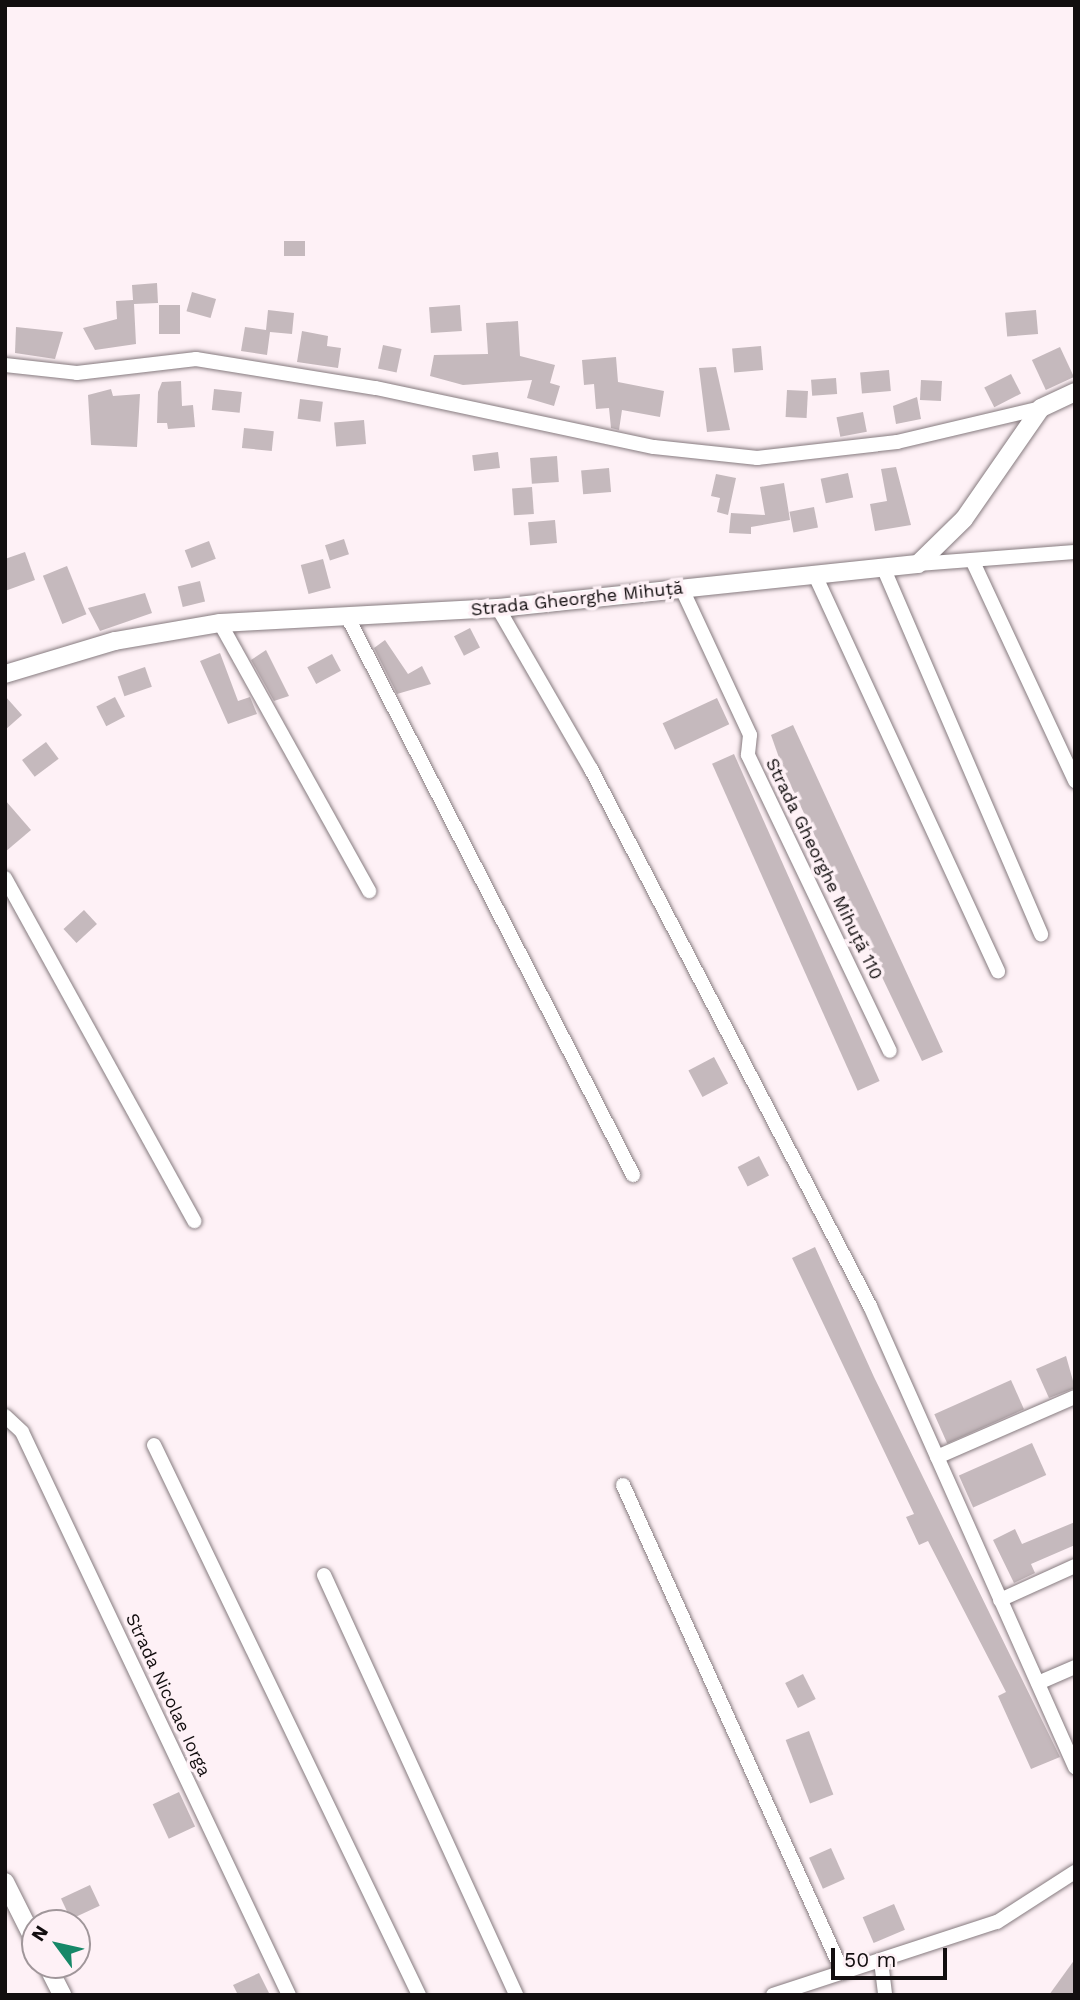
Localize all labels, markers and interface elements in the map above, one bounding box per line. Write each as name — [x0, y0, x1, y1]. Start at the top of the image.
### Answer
street label: Strada Gheorghe Mihuță — [470, 577, 684, 621]
street label: Strada Gheorghe Mihuță 110 — [761, 754, 887, 984]
street label: Strada Nicolae Iorga — [121, 1610, 215, 1780]
north arrow — [21, 1909, 91, 1979]
text: N — [26, 1921, 53, 1946]
scale bar — [835, 1934, 950, 1978]
text: 50 m — [844, 1947, 896, 1972]

